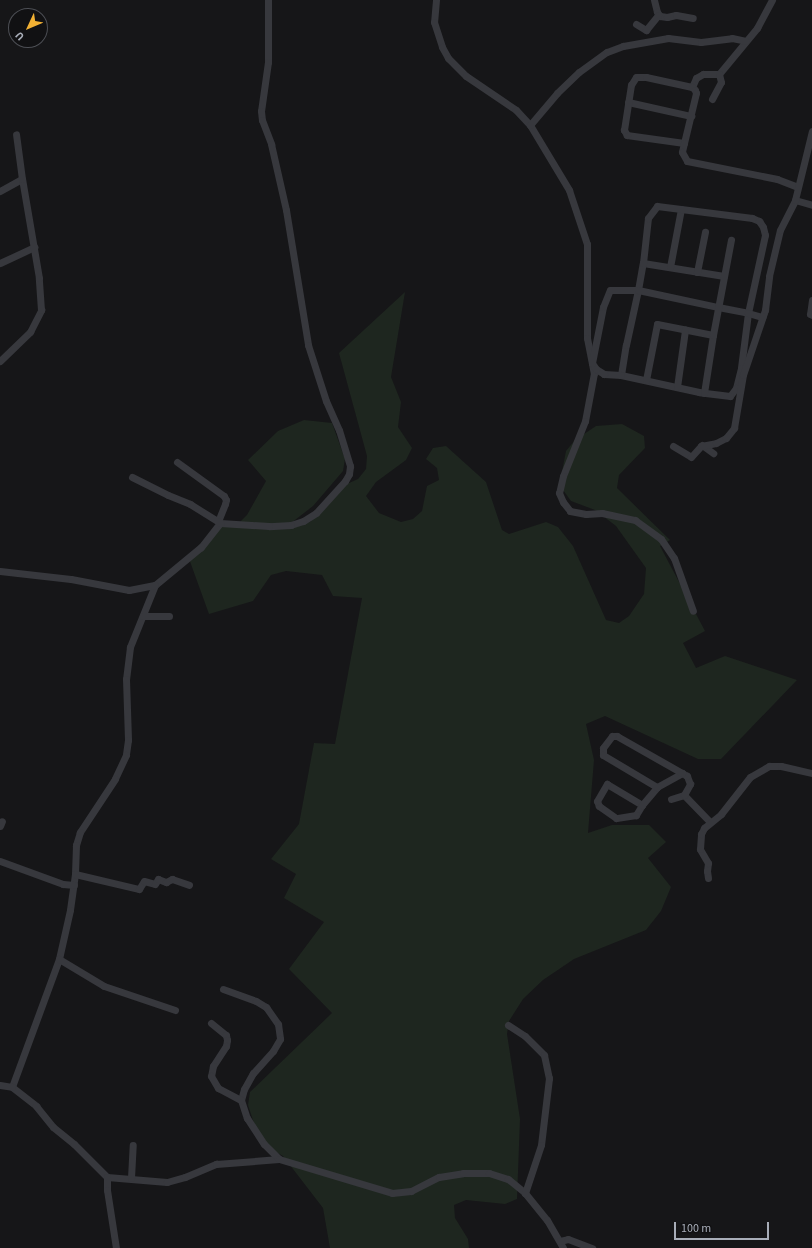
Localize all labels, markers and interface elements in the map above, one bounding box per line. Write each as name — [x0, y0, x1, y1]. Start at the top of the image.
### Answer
north arrow — [8, 8, 48, 48]
text: U — [12, 28, 28, 44]
scale bar — [676, 1214, 771, 1240]
text: 100 m — [681, 1220, 711, 1237]

